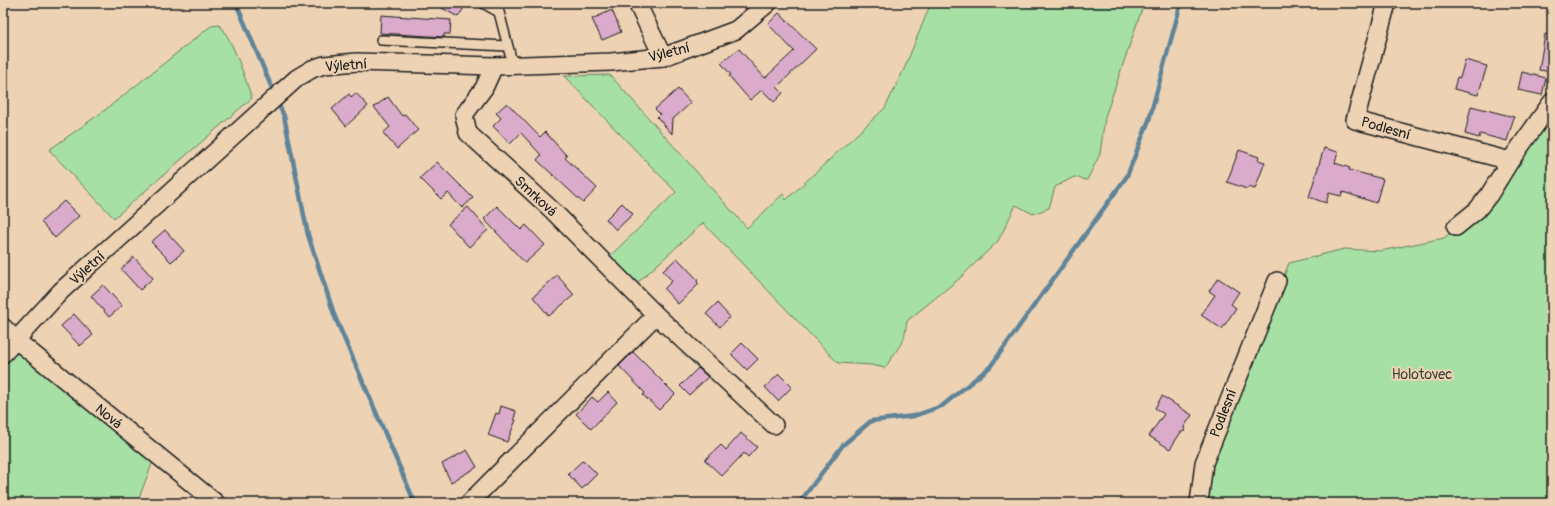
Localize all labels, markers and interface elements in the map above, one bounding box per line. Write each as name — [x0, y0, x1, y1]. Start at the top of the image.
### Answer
street label: Výletní — [647, 39, 692, 66]
street label: Výletní — [324, 56, 368, 75]
street label: Podlesní — [1359, 113, 1413, 144]
street label: Smrková — [511, 172, 560, 220]
street label: Výletní — [66, 248, 109, 289]
park label: Holotovec — [1392, 366, 1452, 383]
street label: Podlesní — [1206, 387, 1240, 440]
street label: Nová — [92, 400, 126, 432]

